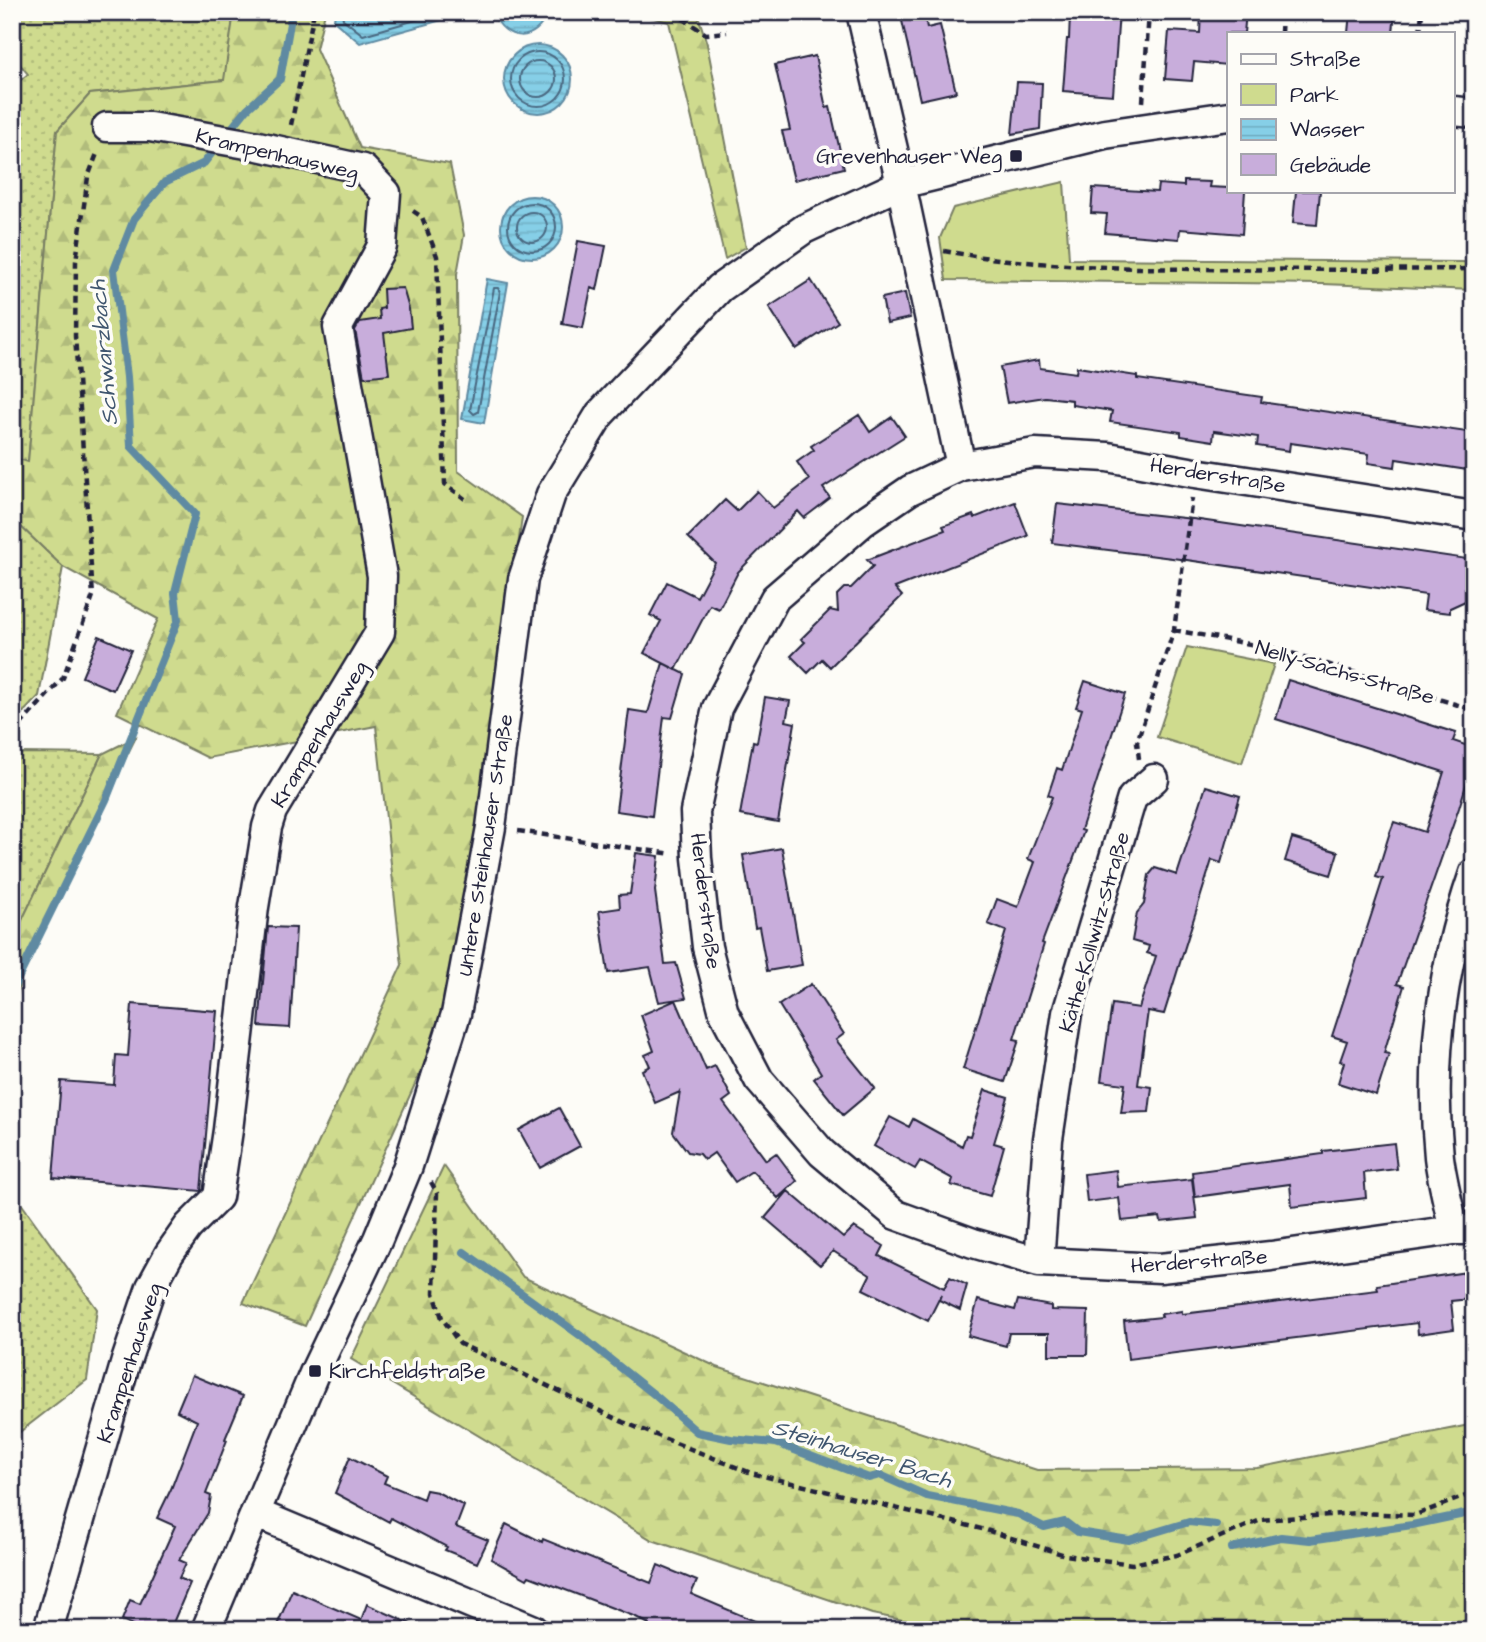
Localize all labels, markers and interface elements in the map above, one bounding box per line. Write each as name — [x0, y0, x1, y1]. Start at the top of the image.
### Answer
legend — [1227, 32, 1454, 192]
text: Straße — [1290, 45, 1361, 74]
text: Park — [1290, 81, 1339, 110]
text: Wasser — [1290, 115, 1365, 144]
street label: Krampenhausweg — [192, 122, 361, 189]
place label: Grevenhauser Weg — [816, 142, 1002, 173]
marker: Grevenhauser Weg — [1008, 148, 1024, 164]
text: Gebäude — [1290, 151, 1371, 180]
water label: Schwarzbach — [82, 277, 126, 427]
street label: Herderstraße — [1148, 450, 1288, 501]
street label: Nelly-Sachs-Straße — [1252, 633, 1438, 714]
street label: Krampenhausweg — [264, 655, 376, 814]
street label: Untere Steinhauser Straße — [450, 712, 521, 978]
street label: Käthe-Kollwitz-Straße — [1052, 828, 1137, 1036]
street label: Herderstraße — [683, 831, 728, 971]
street label: Herderstraße — [1130, 1242, 1268, 1281]
street label: Krampenhausweg — [90, 1279, 171, 1447]
place label: Kirchfeldstraße — [329, 1357, 486, 1386]
marker: Kirchfeldstraße — [307, 1363, 323, 1379]
water label: Steinhauser Bach — [768, 1411, 957, 1497]

